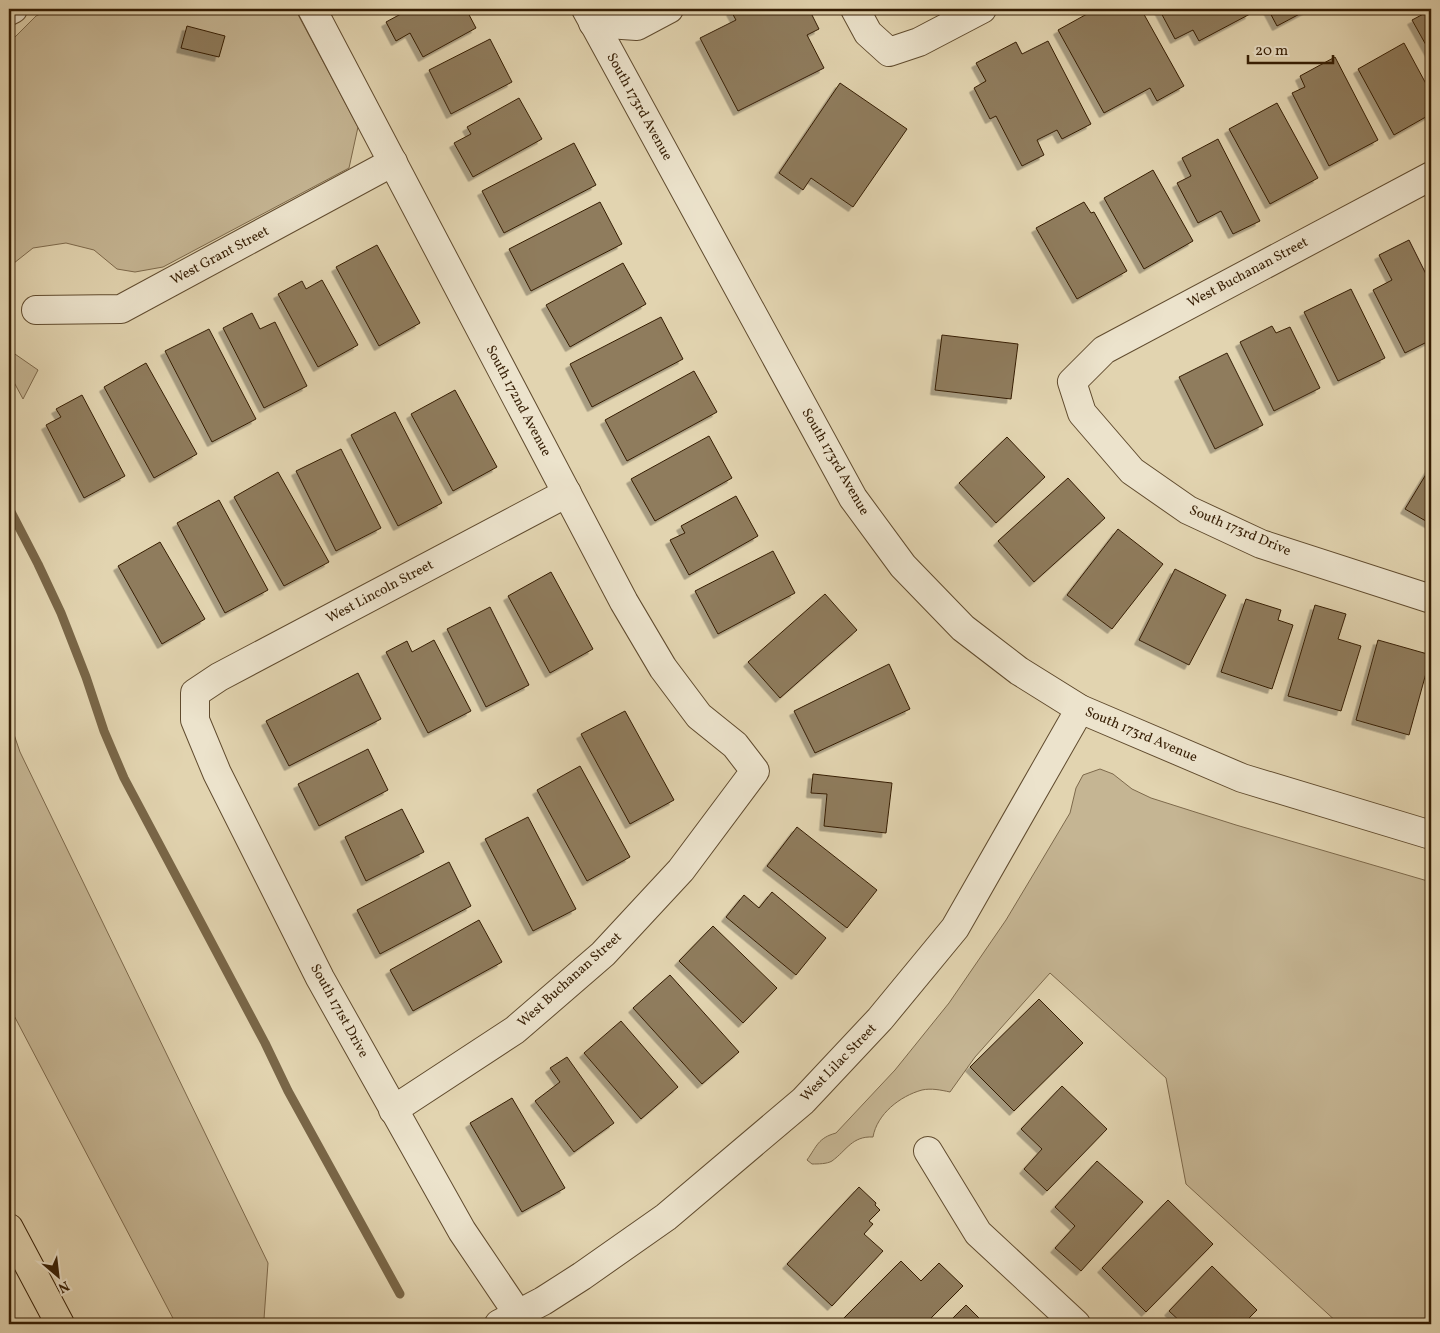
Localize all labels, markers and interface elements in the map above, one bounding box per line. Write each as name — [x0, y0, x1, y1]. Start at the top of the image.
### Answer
scale bar — [1248, 32, 1332, 64]
text: 20 m — [1255, 41, 1288, 62]
street label: South 173rd Avenue — [601, 50, 677, 165]
street label: West Grant Street — [167, 222, 273, 290]
street label: West Buchanan Street — [1184, 233, 1312, 313]
street label: South 172nd Avenue — [481, 342, 556, 460]
street label: South 173rd Avenue — [797, 405, 874, 519]
street label: South 173rd Drive — [1186, 501, 1294, 561]
street label: West Lincoln Street — [323, 556, 437, 628]
street label: South 173rd Avenue — [1082, 703, 1200, 767]
street label: West Buchanan Street — [514, 928, 626, 1032]
street label: South 171st Drive — [305, 961, 373, 1062]
street label: West Lilac Street — [797, 1020, 881, 1106]
north arrow — [32, 1250, 82, 1300]
text: N — [54, 1275, 72, 1297]

